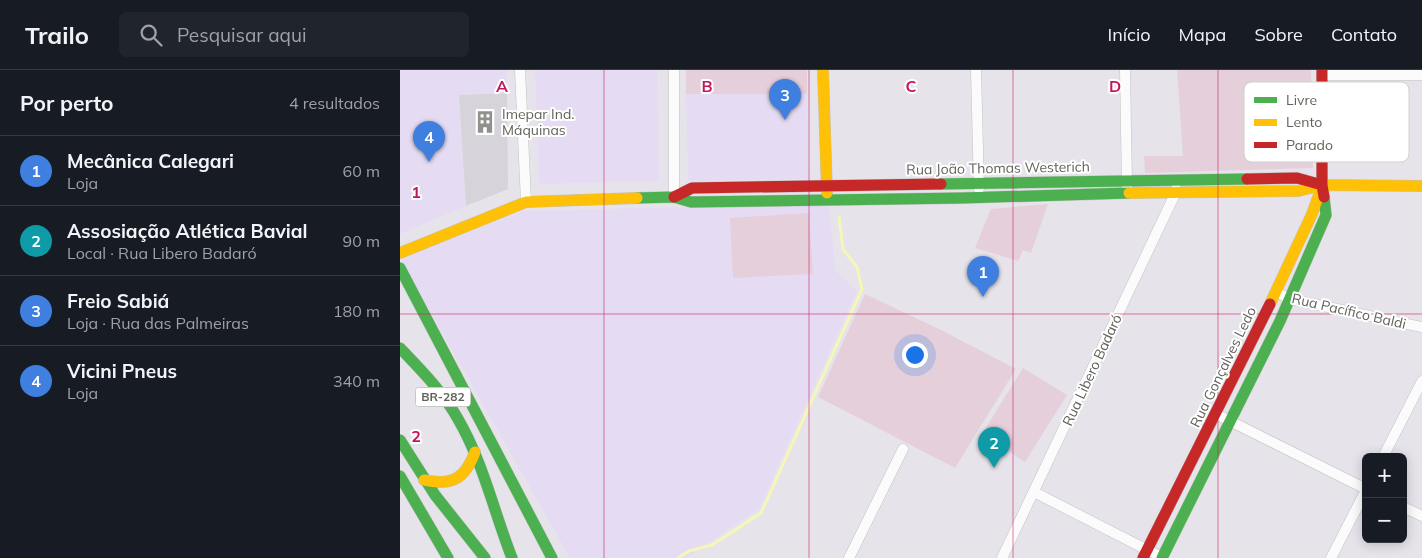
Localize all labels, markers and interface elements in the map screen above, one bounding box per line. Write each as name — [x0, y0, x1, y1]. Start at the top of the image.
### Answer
search box — [119, 12, 469, 57]
text: Trailo — [25, 20, 89, 50]
icon: search — [137, 21, 165, 49]
text: Pesquisar aqui — [177, 23, 306, 47]
text: Início — [1108, 23, 1151, 46]
text: Mapa — [1179, 23, 1226, 46]
text: Sobre — [1254, 23, 1303, 46]
text: Contato — [1331, 23, 1397, 46]
text: A — [496, 76, 508, 96]
text: B — [701, 76, 713, 96]
text: C — [906, 76, 917, 96]
text: D — [1109, 76, 1121, 96]
pin: 3 — [769, 79, 801, 120]
legend — [1244, 82, 1409, 162]
text: Por perto — [20, 90, 114, 116]
text: Livre — [1286, 91, 1317, 109]
text: 4 resultados — [289, 93, 380, 113]
place label: Imepar Ind. Máquinas — [502, 105, 575, 139]
building icon: Imepar Ind. Máquinas — [472, 109, 498, 135]
text: Lento — [1286, 113, 1322, 131]
pin: 4 — [413, 121, 445, 162]
text: Parado — [1286, 136, 1333, 154]
text: Mecânica Calegari — [67, 149, 234, 173]
street label: Rua João Thomas Westerich — [906, 157, 1090, 179]
text: 1 — [31, 161, 41, 181]
text: 60 m — [343, 161, 380, 181]
text: Loja — [67, 173, 98, 193]
text: 1 — [411, 182, 421, 202]
text: Assosiação Atlética Bavial — [67, 219, 307, 243]
text: 2 — [31, 231, 41, 251]
text: 90 m — [343, 231, 380, 251]
text: Local · Rua Libero Badaró — [67, 243, 257, 263]
pin: 1 — [967, 256, 999, 297]
text: Freio Sabiá — [67, 289, 169, 313]
street label: Rua Pacífico Baldi — [1290, 289, 1408, 333]
text: 3 — [31, 301, 41, 321]
text: 180 m — [333, 301, 380, 321]
street label: Rua Gonçalves Ledo — [1186, 304, 1260, 430]
street label: Rua Libero Badaró — [1058, 311, 1126, 429]
text: Loja · Rua das Palmeiras — [67, 313, 249, 333]
your location — [902, 342, 928, 368]
text: Vicini Pneus — [67, 359, 177, 383]
text: 4 — [31, 371, 41, 391]
text: 340 m — [333, 371, 380, 391]
text: Loja — [67, 383, 98, 403]
road number: BR-282 — [415, 388, 470, 407]
text: 2 — [411, 426, 421, 446]
pin: 2 — [978, 427, 1010, 468]
map controls — [1362, 453, 1407, 543]
button: + — [1362, 453, 1407, 498]
button: − — [1362, 498, 1407, 543]

